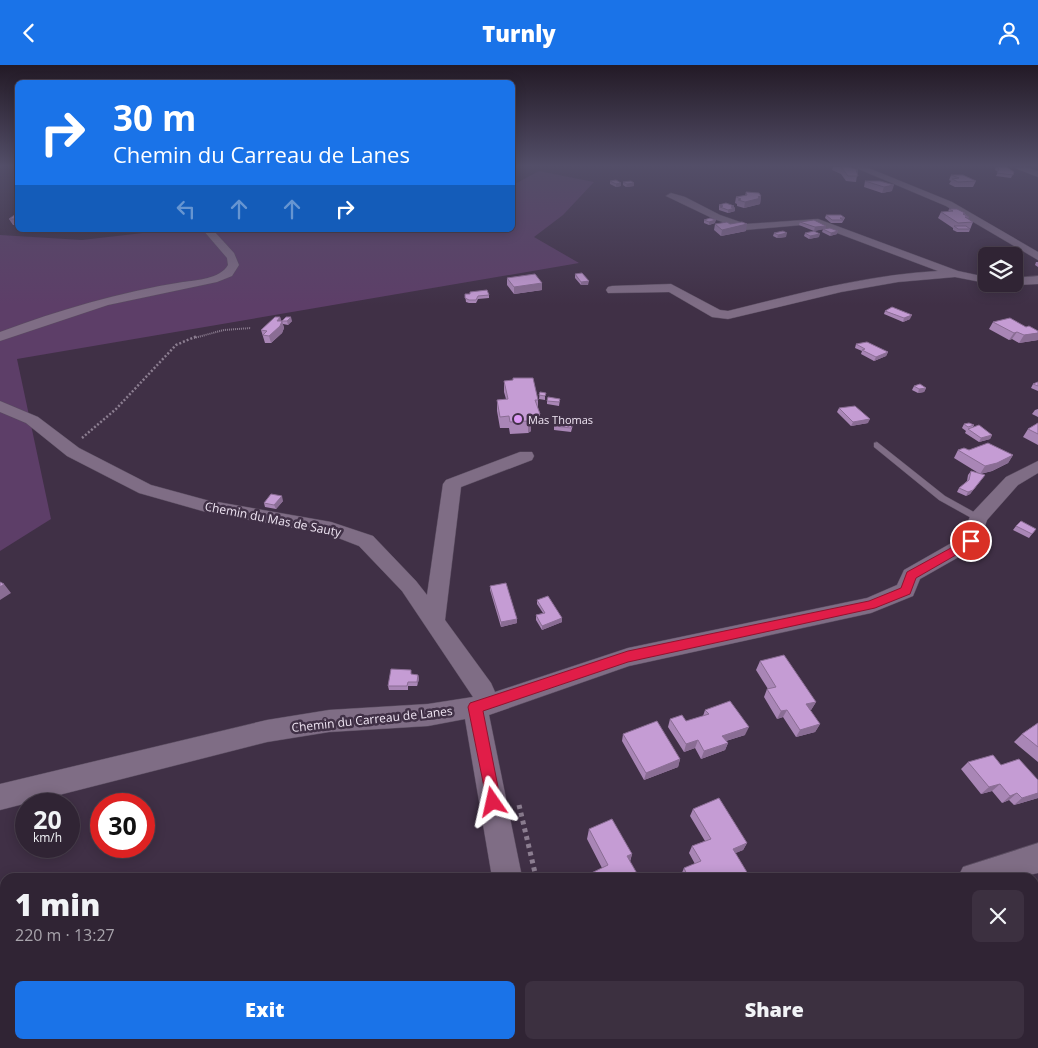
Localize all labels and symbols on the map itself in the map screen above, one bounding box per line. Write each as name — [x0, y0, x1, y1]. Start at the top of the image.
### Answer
place label: Mas Thomas — [528, 412, 593, 427]
marker: Mas Thomas — [512, 413, 524, 425]
street label: Chemin du Mas de Sauty — [203, 497, 344, 541]
pin — [950, 520, 992, 562]
street label: Chemin du Carreau de Lanes — [291, 702, 454, 736]
position arrow — [466, 775, 518, 827]
speed limit sign: 30 — [90, 793, 155, 858]

